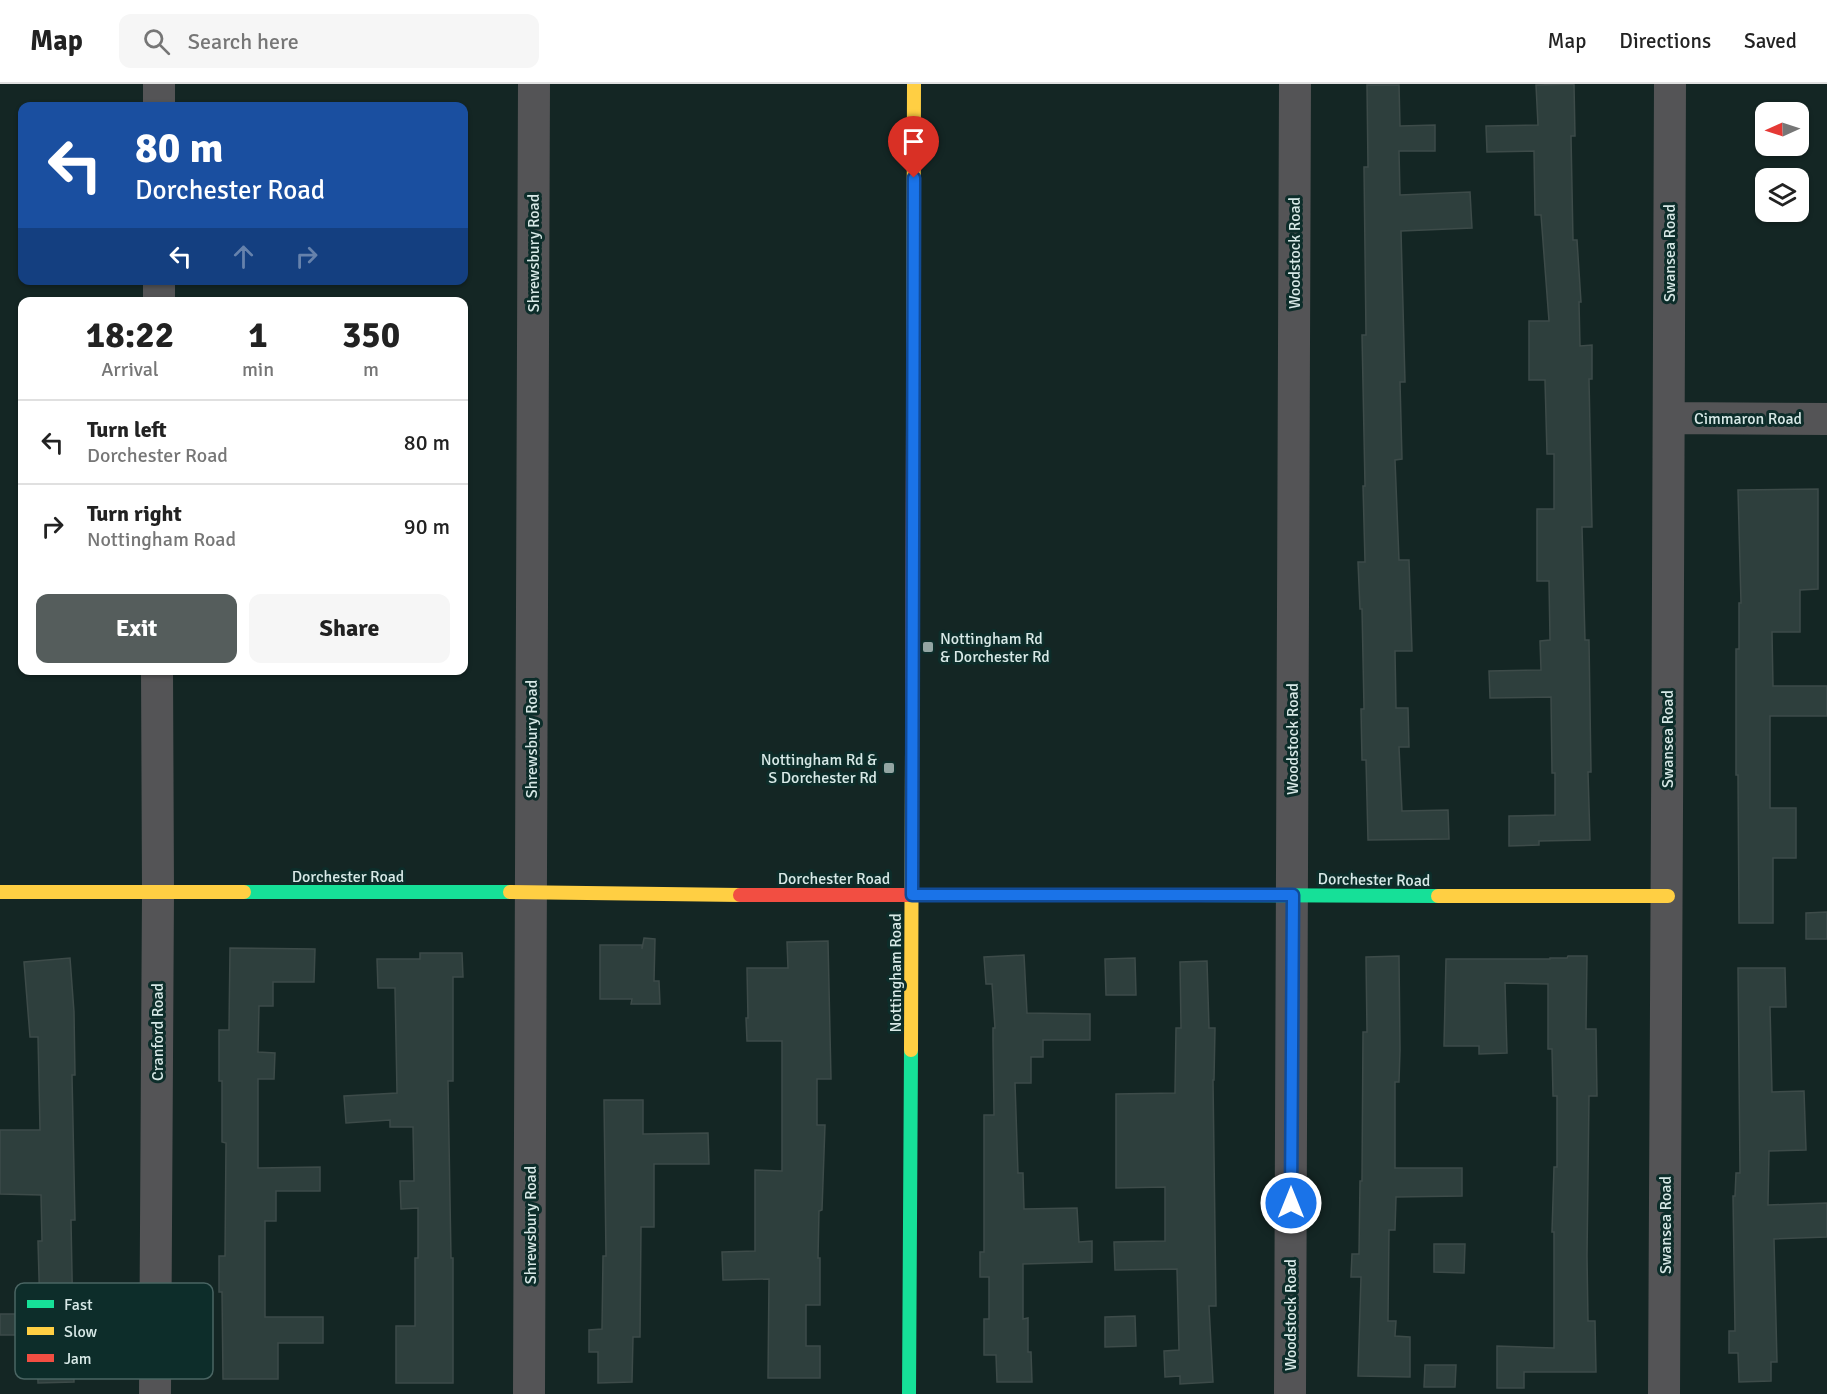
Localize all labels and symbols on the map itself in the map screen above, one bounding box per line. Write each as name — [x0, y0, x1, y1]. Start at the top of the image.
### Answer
north arrow — [1755, 102, 1809, 156]
pin — [888, 116, 939, 178]
street label: Shrewsbury Road — [524, 194, 544, 312]
street label: Woodstock Road — [1285, 197, 1305, 309]
street label: Swansea Road — [1660, 204, 1680, 302]
street label: Cimmaron Road — [1694, 409, 1802, 429]
place label: Nottingham Rd & Dorchester Rd — [940, 629, 1050, 667]
marker: Nottingham Rd & Dorchester Rd — [921, 640, 935, 654]
street label: Shrewsbury Road — [522, 680, 542, 798]
street label: Woodstock Road — [1283, 683, 1303, 795]
street label: Swansea Road — [1658, 690, 1678, 788]
place label: Nottingham Rd & S Dorchester Rd — [761, 750, 877, 788]
marker: Nottingham Rd & S Dorchester Rd — [882, 761, 896, 775]
street label: Dorchester Road — [292, 867, 404, 887]
street label: Dorchester Road — [778, 869, 890, 889]
street label: Dorchester Road — [1317, 869, 1430, 891]
street label: Nottingham Road — [886, 913, 906, 1033]
street label: Cranford Road — [148, 983, 168, 1081]
street label: Shrewsbury Road — [521, 1166, 541, 1284]
position arrow — [1259, 1171, 1323, 1235]
street label: Swansea Road — [1656, 1176, 1676, 1274]
street label: Woodstock Road — [1281, 1259, 1301, 1371]
legend — [15, 1283, 213, 1379]
text: Fast — [64, 1295, 93, 1315]
text: Slow — [64, 1322, 98, 1342]
text: Jam — [64, 1349, 92, 1369]

